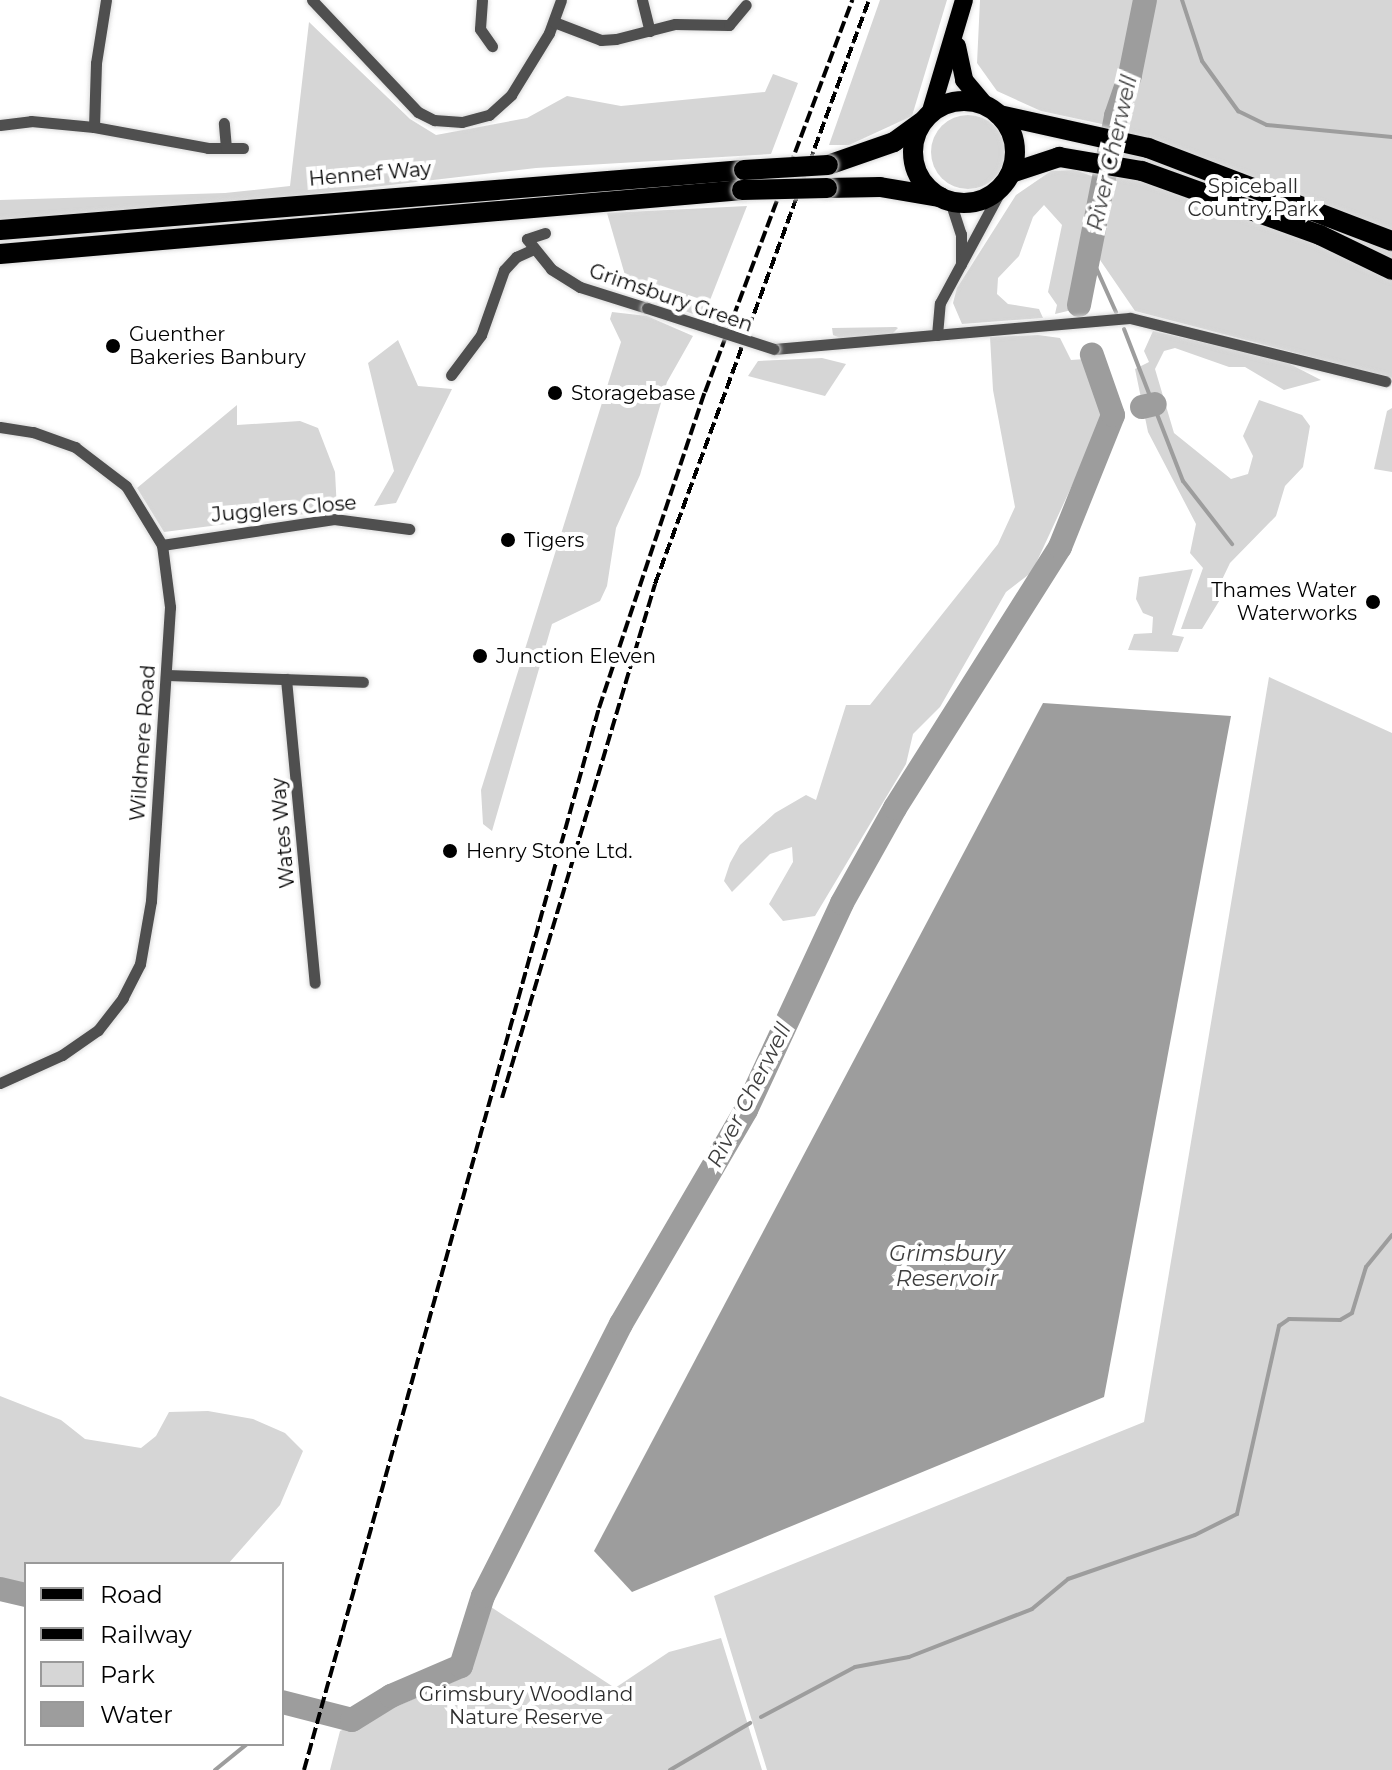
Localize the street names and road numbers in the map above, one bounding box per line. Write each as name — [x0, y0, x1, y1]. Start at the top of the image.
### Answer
street label: Hennef Way — [308, 157, 432, 191]
street label: Grimsbury Green — [586, 259, 756, 337]
street label: Jugglers Close — [211, 491, 357, 527]
street label: Wildmere Road — [126, 664, 160, 822]
street label: Wates Way — [266, 777, 300, 889]

